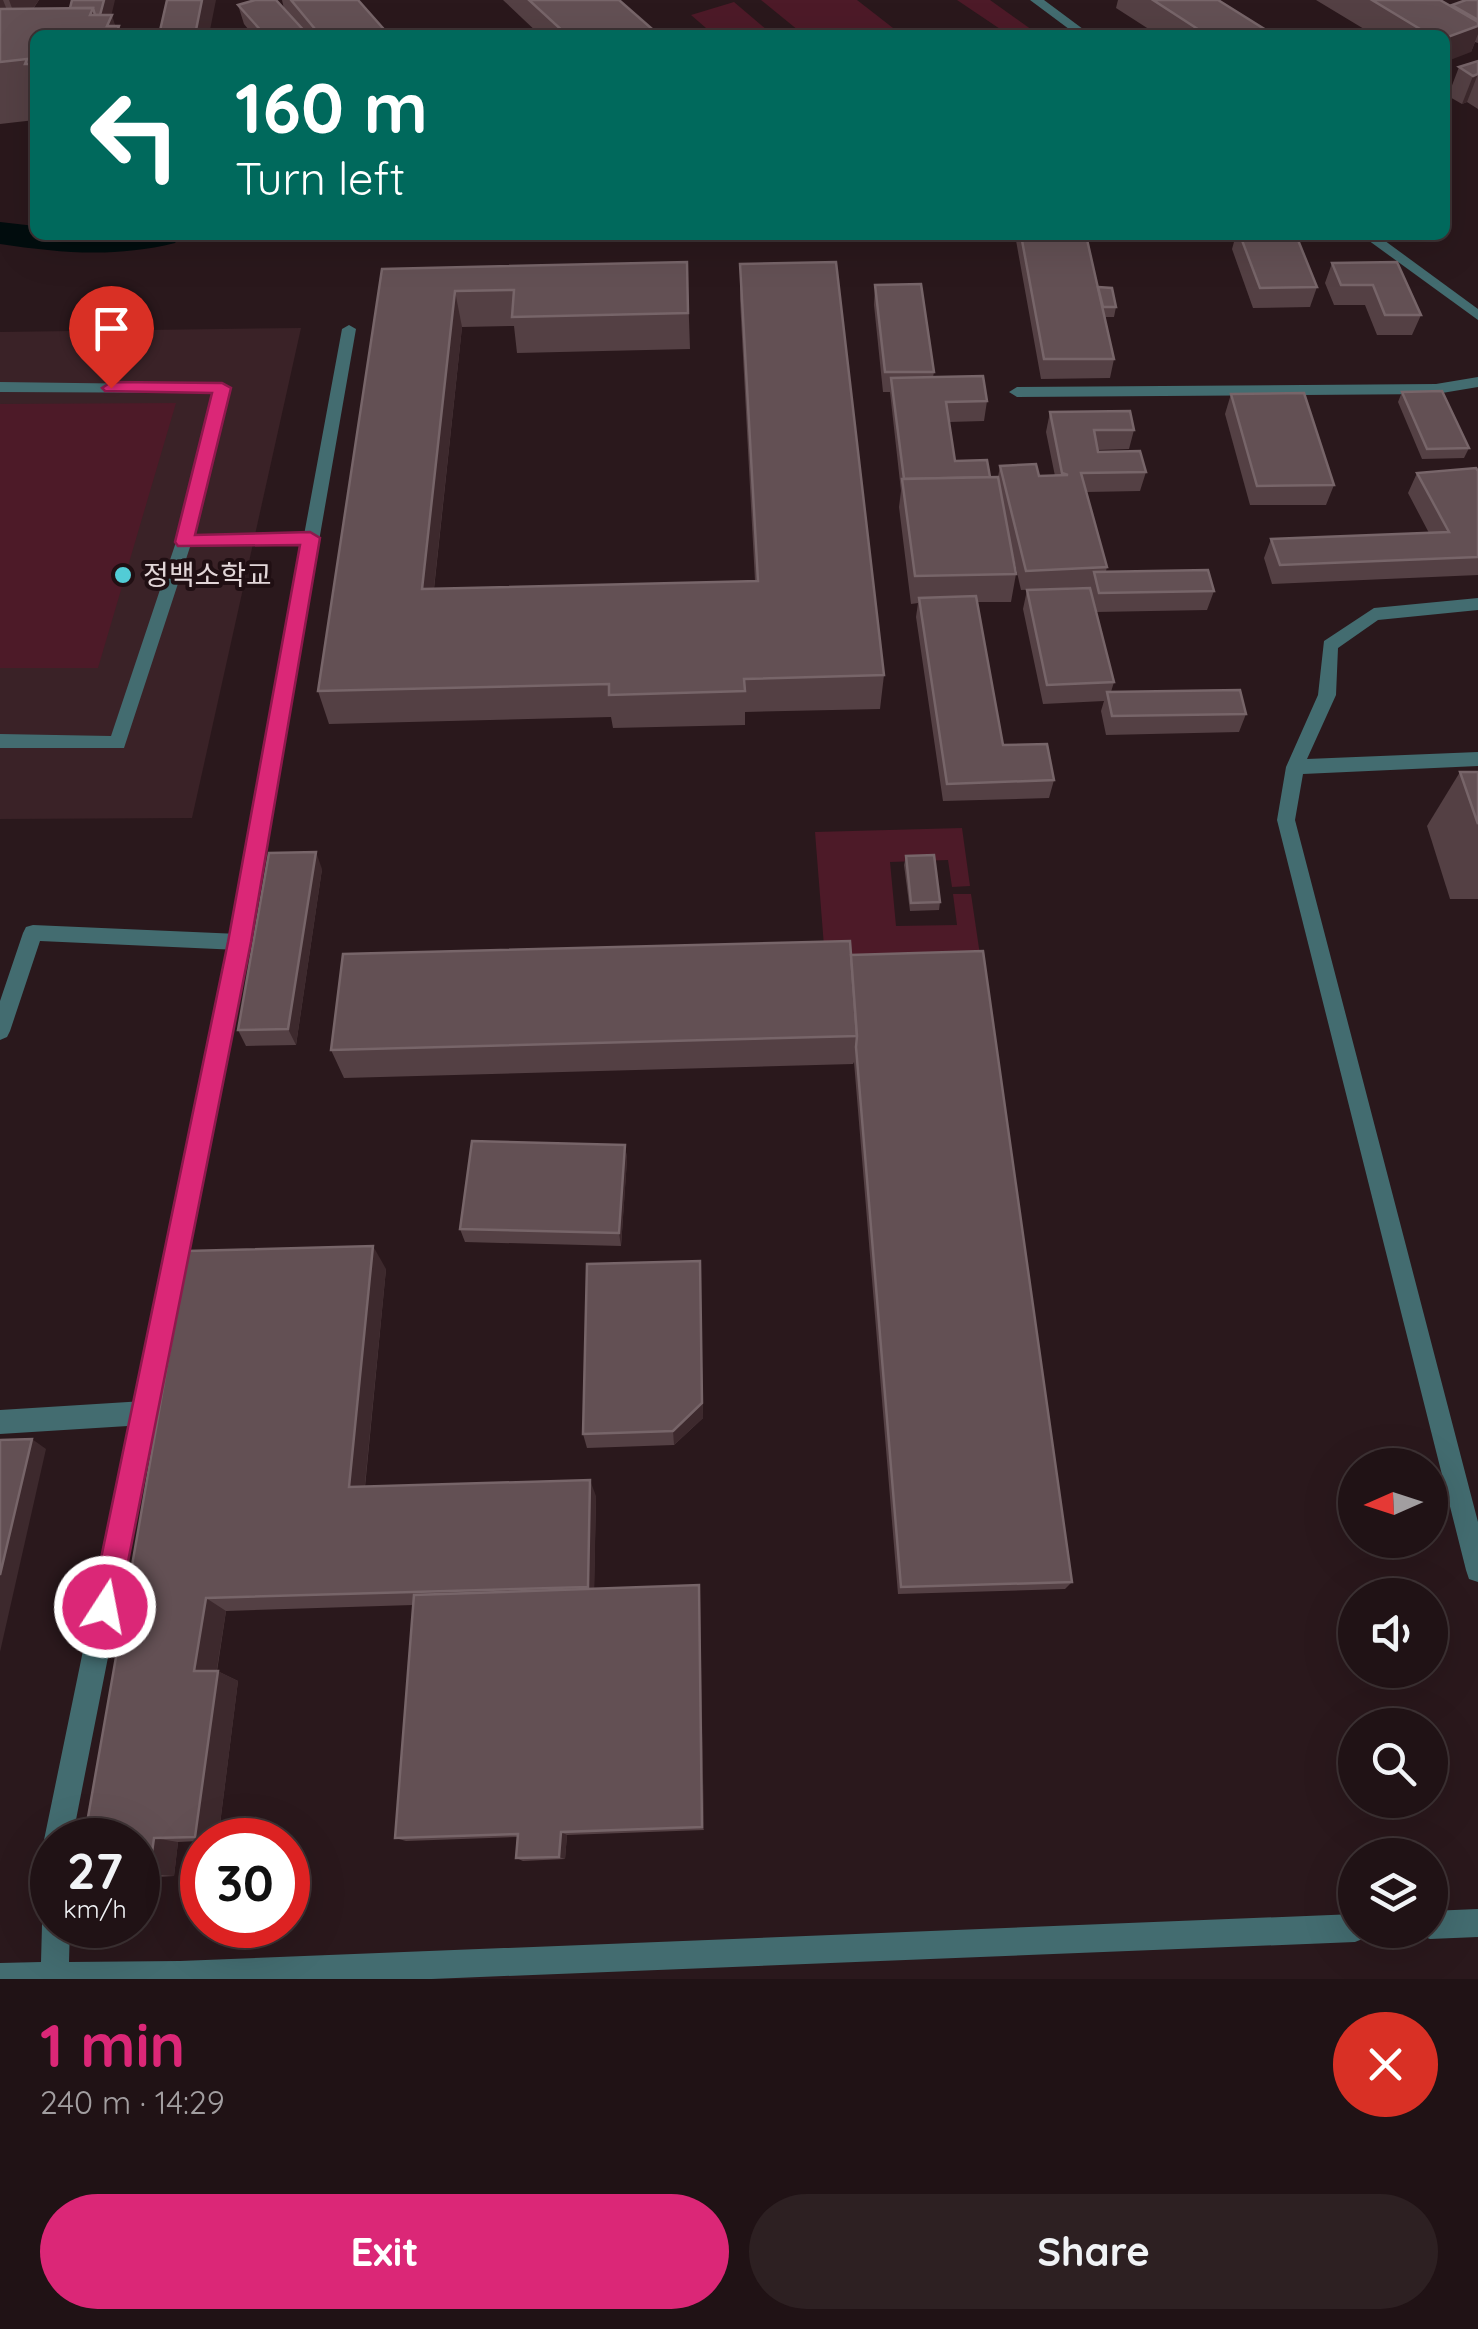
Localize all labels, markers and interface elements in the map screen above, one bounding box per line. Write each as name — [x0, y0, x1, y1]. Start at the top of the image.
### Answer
text: 160 m — [235, 63, 428, 151]
icon: left — [70, 70, 200, 200]
text: Turn left — [235, 150, 405, 206]
pin — [69, 286, 154, 389]
icon: arrive — [84, 301, 139, 356]
place label: 정백소학교 — [143, 557, 272, 592]
marker: 정백소학교 — [112, 564, 134, 586]
north arrow — [1338, 1448, 1448, 1558]
map controls — [1338, 1448, 1448, 1948]
position arrow — [53, 1555, 157, 1659]
button: sound — [1338, 1578, 1448, 1688]
button: search — [1338, 1708, 1448, 1818]
speed limit sign: 30 — [180, 1818, 310, 1948]
button: layers — [1338, 1838, 1448, 1948]
text: 27 — [67, 1839, 123, 1902]
text: km/h — [63, 1893, 127, 1924]
text: 1 min — [40, 2007, 185, 2082]
button: close — [1333, 2012, 1438, 2117]
text: 240 m · 14:29 — [40, 2082, 225, 2122]
button: Exit — [40, 2194, 729, 2309]
button: Share — [749, 2194, 1438, 2309]

